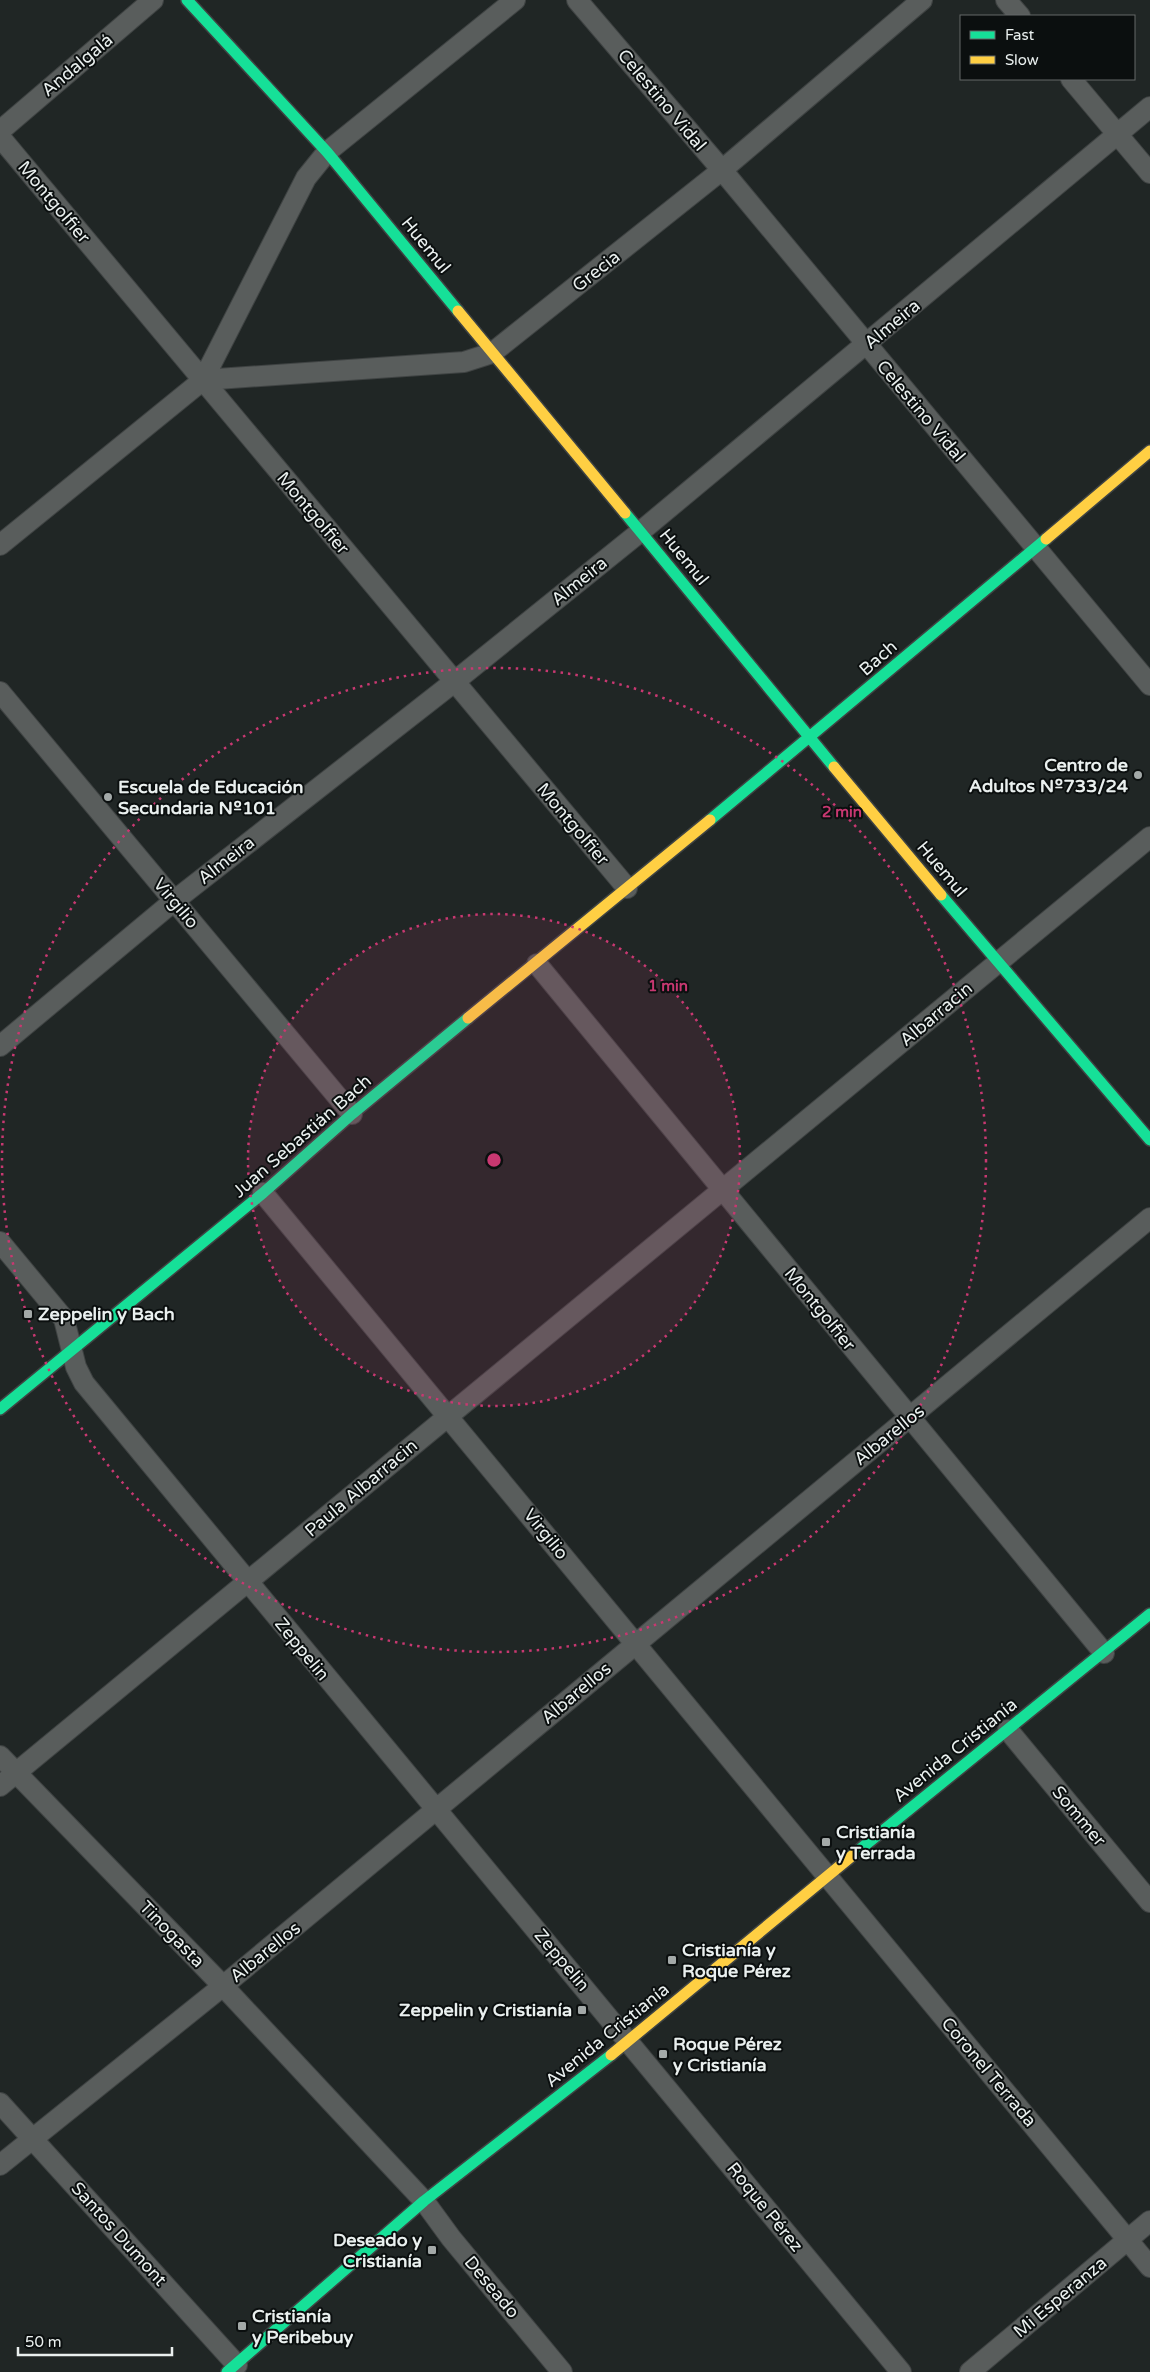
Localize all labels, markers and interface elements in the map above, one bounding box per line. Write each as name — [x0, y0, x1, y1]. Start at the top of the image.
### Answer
legend — [960, 15, 1135, 80]
text: Fast — [1005, 26, 1035, 44]
street label: Andalgalá — [37, 29, 117, 101]
street label: Celestino Vidal — [613, 45, 711, 155]
text: Slow — [1005, 51, 1039, 69]
street label: Montgolfier — [13, 156, 95, 248]
street label: Huemul — [397, 212, 455, 278]
street label: Grecia — [568, 246, 624, 296]
street label: Almeira — [860, 294, 924, 354]
street label: Celestino Vidal — [872, 356, 970, 466]
street label: Montgolfier — [272, 467, 354, 559]
street label: Huemul — [655, 524, 713, 590]
street label: Almeira — [546, 552, 612, 610]
street label: Bach — [854, 636, 902, 680]
place label: Centro de Adultos Nº733/24 — [969, 754, 1129, 797]
marker: Centro de Adultos Nº733/24 — [1132, 769, 1144, 781]
place label: Escuela de Educación Secundaria Nº101 — [118, 776, 304, 819]
street label: Montgolfier — [532, 778, 614, 870]
marker: Escuela de Educación Secundaria Nº101 — [102, 791, 114, 803]
text: 2 min — [822, 803, 862, 821]
street label: Almeira — [193, 831, 259, 889]
street label: Huemul — [912, 836, 972, 902]
street label: Virgilio — [149, 873, 203, 933]
text: 1 min — [648, 977, 688, 995]
street label: Albarracin — [895, 977, 977, 1051]
street label: Juan Sebastián Bach — [228, 1070, 376, 1202]
centre of rings — [485, 1151, 503, 1169]
street label: Montgolfier — [780, 1263, 860, 1355]
place label: Zeppelin y Bach — [38, 1303, 175, 1325]
marker: Zeppelin y Bach — [22, 1308, 34, 1320]
street label: Albarellos — [849, 1400, 929, 1470]
street label: Paula Albarracin — [300, 1435, 422, 1541]
street label: Virgilio — [519, 1504, 573, 1564]
street label: Zeppelin — [270, 1613, 334, 1685]
street label: Albarellos — [537, 1657, 615, 1729]
street label: Avenida Cristianía — [888, 1693, 1022, 1807]
street label: Sommer — [1047, 1781, 1111, 1851]
place label: Cristianía y Terrada — [836, 1821, 916, 1864]
marker: Cristianía y Terrada — [820, 1836, 832, 1848]
street label: Tinogasta — [135, 1896, 209, 1972]
street label: Albarellos — [225, 1917, 305, 1987]
street label: Zeppelin — [530, 1924, 594, 1996]
place label: Cristianía y Roque Pérez — [682, 1939, 791, 1982]
marker: Cristianía y Roque Pérez — [666, 1954, 678, 1966]
street label: Avenida Cristianía — [540, 1978, 674, 2092]
place label: Zeppelin y Cristianía — [399, 1999, 572, 2021]
marker: Zeppelin y Cristianía — [576, 2004, 588, 2016]
street label: Coronel Terrada — [937, 2013, 1041, 2131]
place label: Roque Pérez y Cristianía — [673, 2033, 782, 2076]
marker: Roque Pérez y Cristianía — [657, 2048, 669, 2060]
street label: Roque Pérez — [722, 2158, 808, 2256]
street label: Santos Dumont — [67, 2177, 172, 2291]
place label: Deseado y Cristianía — [333, 2229, 422, 2272]
marker: Deseado y Cristianía — [426, 2244, 438, 2256]
street label: Deseado — [460, 2251, 524, 2323]
street label: Mi Esperanza — [1009, 2252, 1111, 2342]
place label: Cristianía y Peribebuy — [252, 2305, 354, 2348]
marker: Cristianía y Peribebuy — [236, 2320, 248, 2332]
scale bar — [18, 2324, 171, 2356]
text: 50 m — [25, 2333, 62, 2351]

